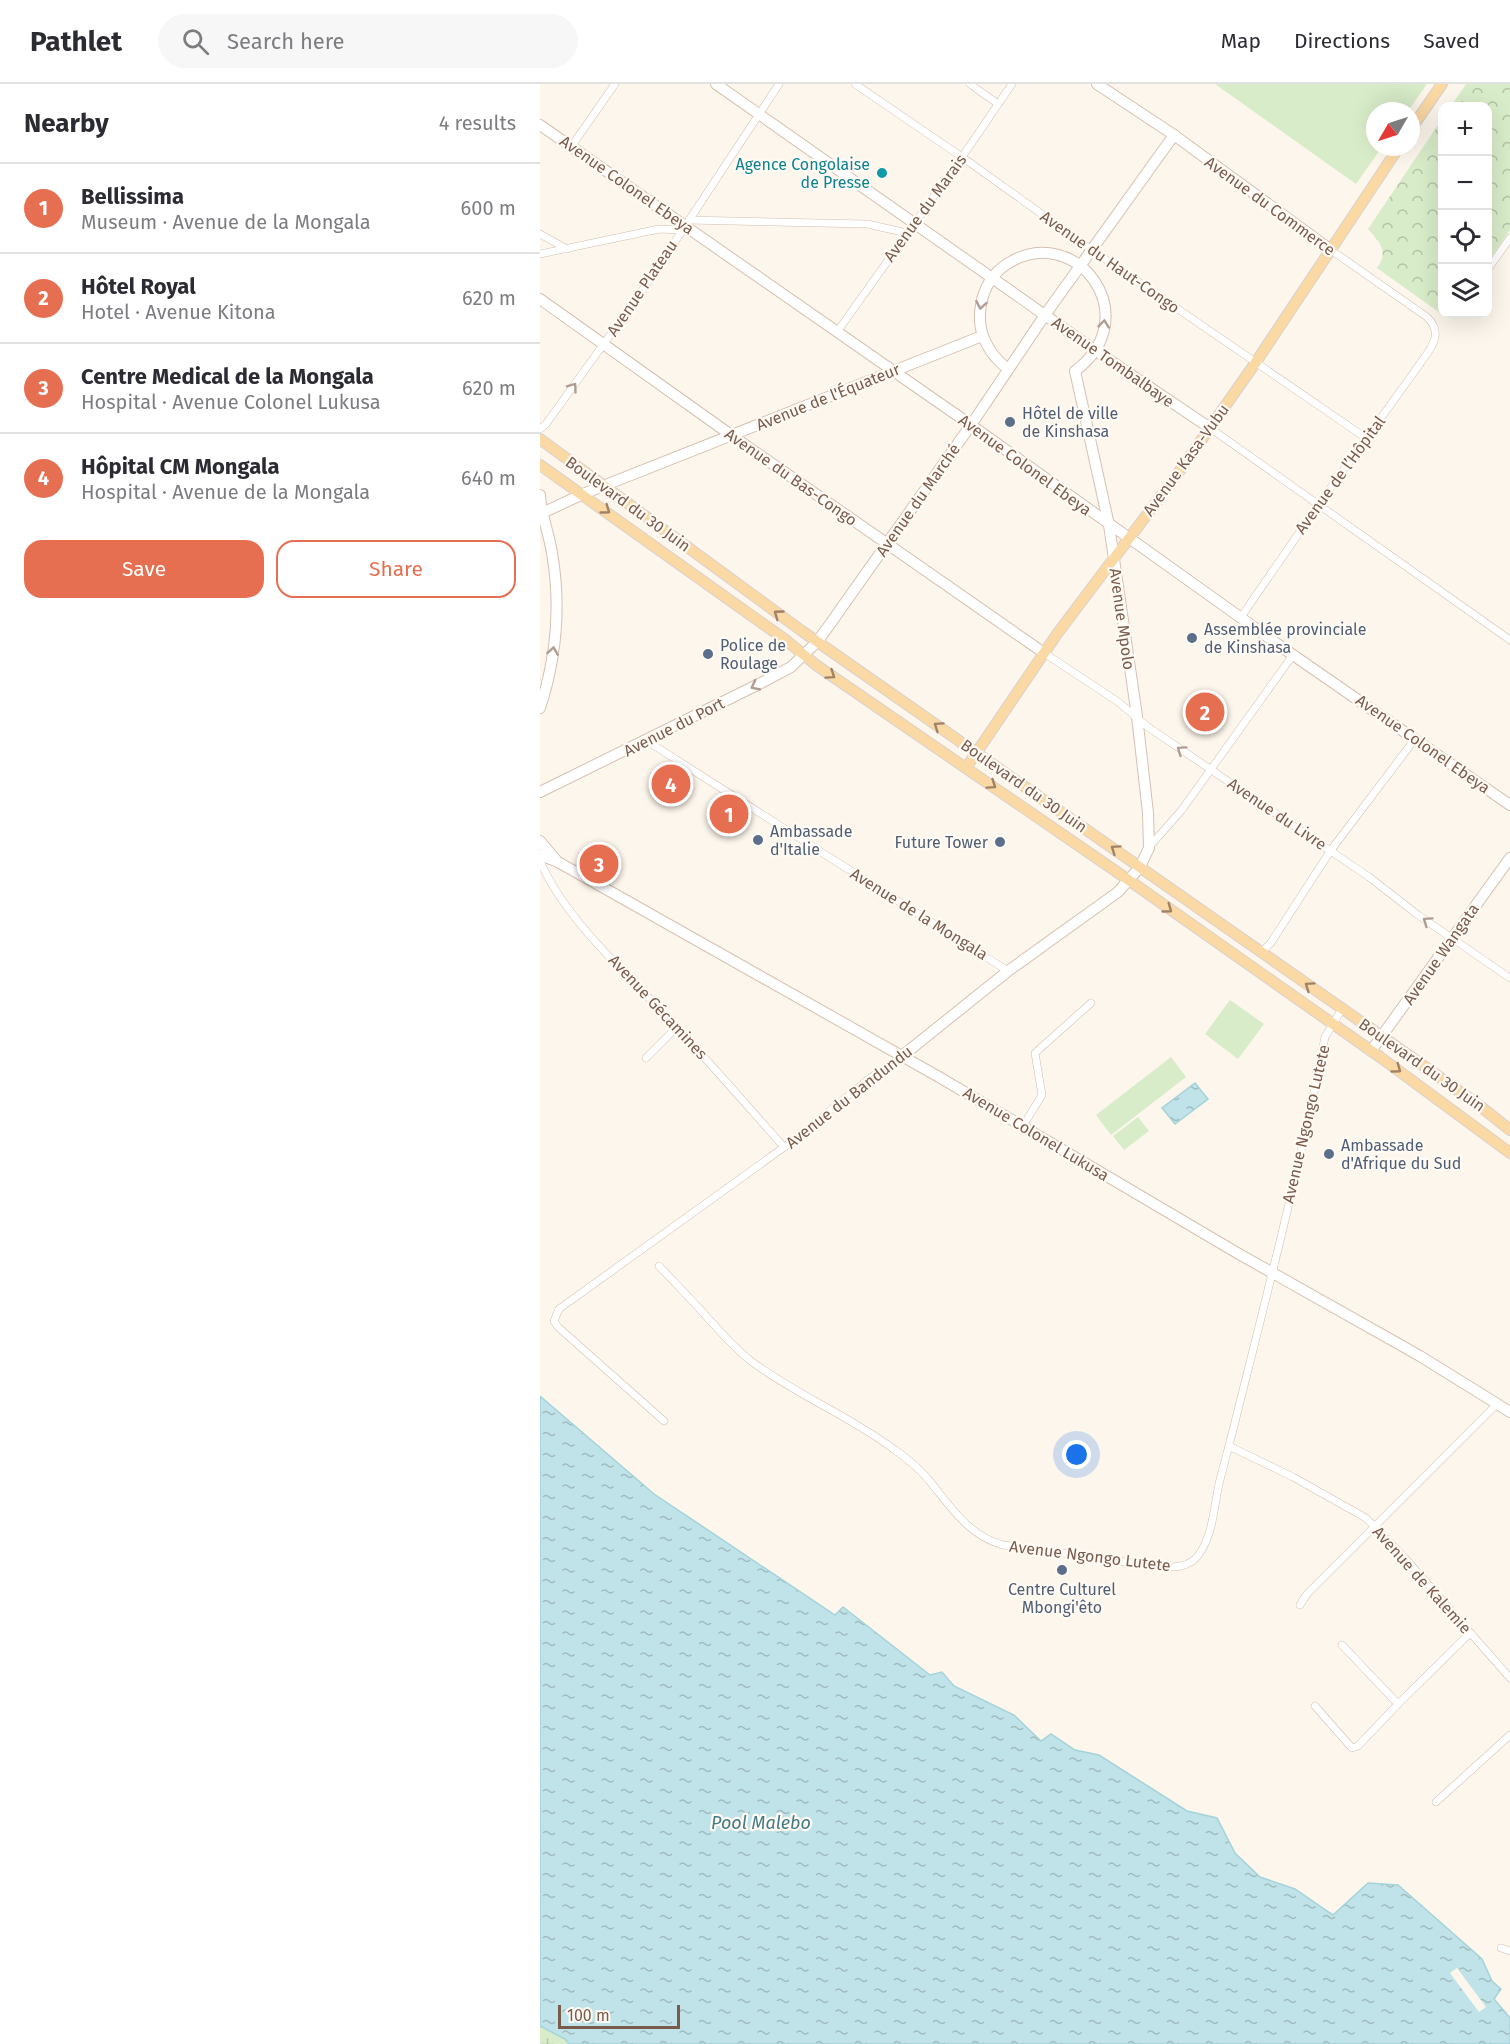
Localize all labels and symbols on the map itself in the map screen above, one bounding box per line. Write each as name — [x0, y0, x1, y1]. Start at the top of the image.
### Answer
north arrow — [1366, 102, 1420, 156]
street label: Avenue Colonel Ebeya — [556, 132, 698, 238]
street label: Avenue du Marais — [880, 151, 970, 265]
street label: Avenue du Commerce — [1201, 152, 1339, 260]
place label: Agence Congolaise de Presse — [736, 155, 870, 192]
marker: Agence Congolaise de Presse — [875, 166, 889, 180]
street label: Avenue du Haut-Congo — [1037, 207, 1183, 317]
street label: Avenue Plateau — [603, 236, 681, 340]
one-way arrow — [976, 301, 988, 310]
street label: Avenue Tombalbaye — [1048, 313, 1178, 411]
one-way arrow — [1098, 319, 1110, 328]
street label: Avenue de l'Équateur — [753, 358, 903, 435]
one-way arrow — [566, 383, 577, 394]
street label: Avenue Kasa-Vubu — [1139, 400, 1233, 520]
place label: Hôtel de ville de Kinshasa — [1022, 404, 1118, 441]
street label: Avenue Colonel Ebeya — [955, 410, 1095, 520]
street label: Avenue de l’Hôpital — [1291, 412, 1389, 538]
marker: Hôtel de ville de Kinshasa — [1003, 415, 1017, 429]
street label: Avenue du Bas-Congo — [721, 424, 861, 530]
street label: Avenue du Marché — [872, 440, 964, 560]
street label: Boulevard du 30 Juin — [562, 452, 694, 556]
one-way arrow — [599, 503, 610, 514]
street label: Avenue Mpolo — [1105, 567, 1139, 671]
one-way arrow — [774, 610, 785, 621]
place label: Assemblée provinciale de Kinshasa — [1204, 620, 1366, 657]
marker: Assemblée provinciale de Kinshasa — [1185, 631, 1199, 645]
place label: Police de Roulage — [720, 636, 786, 673]
one-way arrow — [546, 647, 559, 657]
marker: Police de Roulage — [701, 647, 715, 661]
one-way arrow — [824, 668, 835, 679]
one-way arrow — [750, 679, 761, 691]
pin: 2 — [1186, 690, 1224, 734]
street label: Avenue Colonel Ebeya — [1352, 691, 1494, 797]
street label: Avenue du Port — [620, 693, 728, 761]
one-way arrow — [933, 722, 944, 733]
street label: Boulevard du 30 Juin — [957, 735, 1091, 837]
one-way arrow — [1177, 746, 1188, 757]
pin: 4 — [652, 762, 690, 806]
street label: Avenue du Livre — [1224, 774, 1330, 854]
one-way arrow — [985, 778, 996, 789]
pin: 1 — [710, 792, 748, 836]
place label: Ambassade d'Italie — [770, 822, 852, 859]
marker: Ambassade d'Italie — [751, 833, 765, 847]
place label: Future Tower — [895, 833, 989, 852]
marker: Future Tower — [993, 835, 1007, 849]
pin: 3 — [580, 842, 618, 886]
one-way arrow — [1111, 845, 1122, 856]
street label: Avenue de la Mongala — [847, 864, 991, 964]
street label: Avenue Wangata — [1399, 900, 1483, 1008]
one-way arrow — [1162, 902, 1173, 913]
one-way arrow — [1423, 917, 1434, 928]
street label: Avenue Gécamines — [605, 951, 711, 1063]
one-way arrow — [1304, 982, 1315, 993]
street label: Boulevard du 30 Juin — [1355, 1014, 1489, 1116]
street label: Avenue du Bandundu — [782, 1042, 916, 1152]
street label: Avenue Ngongo Lutete — [1278, 1043, 1334, 1205]
one-way arrow — [1390, 1062, 1401, 1073]
street label: Avenue Colonel Lukusa — [960, 1083, 1112, 1185]
place label: Ambassade d'Afrique du Sud — [1341, 1136, 1461, 1173]
marker: Ambassade d'Afrique du Sud — [1322, 1147, 1336, 1161]
your location — [1062, 1440, 1091, 1469]
street label: Avenue de Kalemie — [1369, 1522, 1475, 1638]
street label: Avenue Ngongo Lutete — [1008, 1537, 1172, 1575]
marker: Centre Culturel Mbongi'êto — [1055, 1563, 1069, 1577]
place label: Centre Culturel Mbongi'êto — [1008, 1580, 1116, 1617]
water label: Pool Malebo — [711, 1812, 811, 1834]
scale bar — [558, 2002, 680, 2030]

